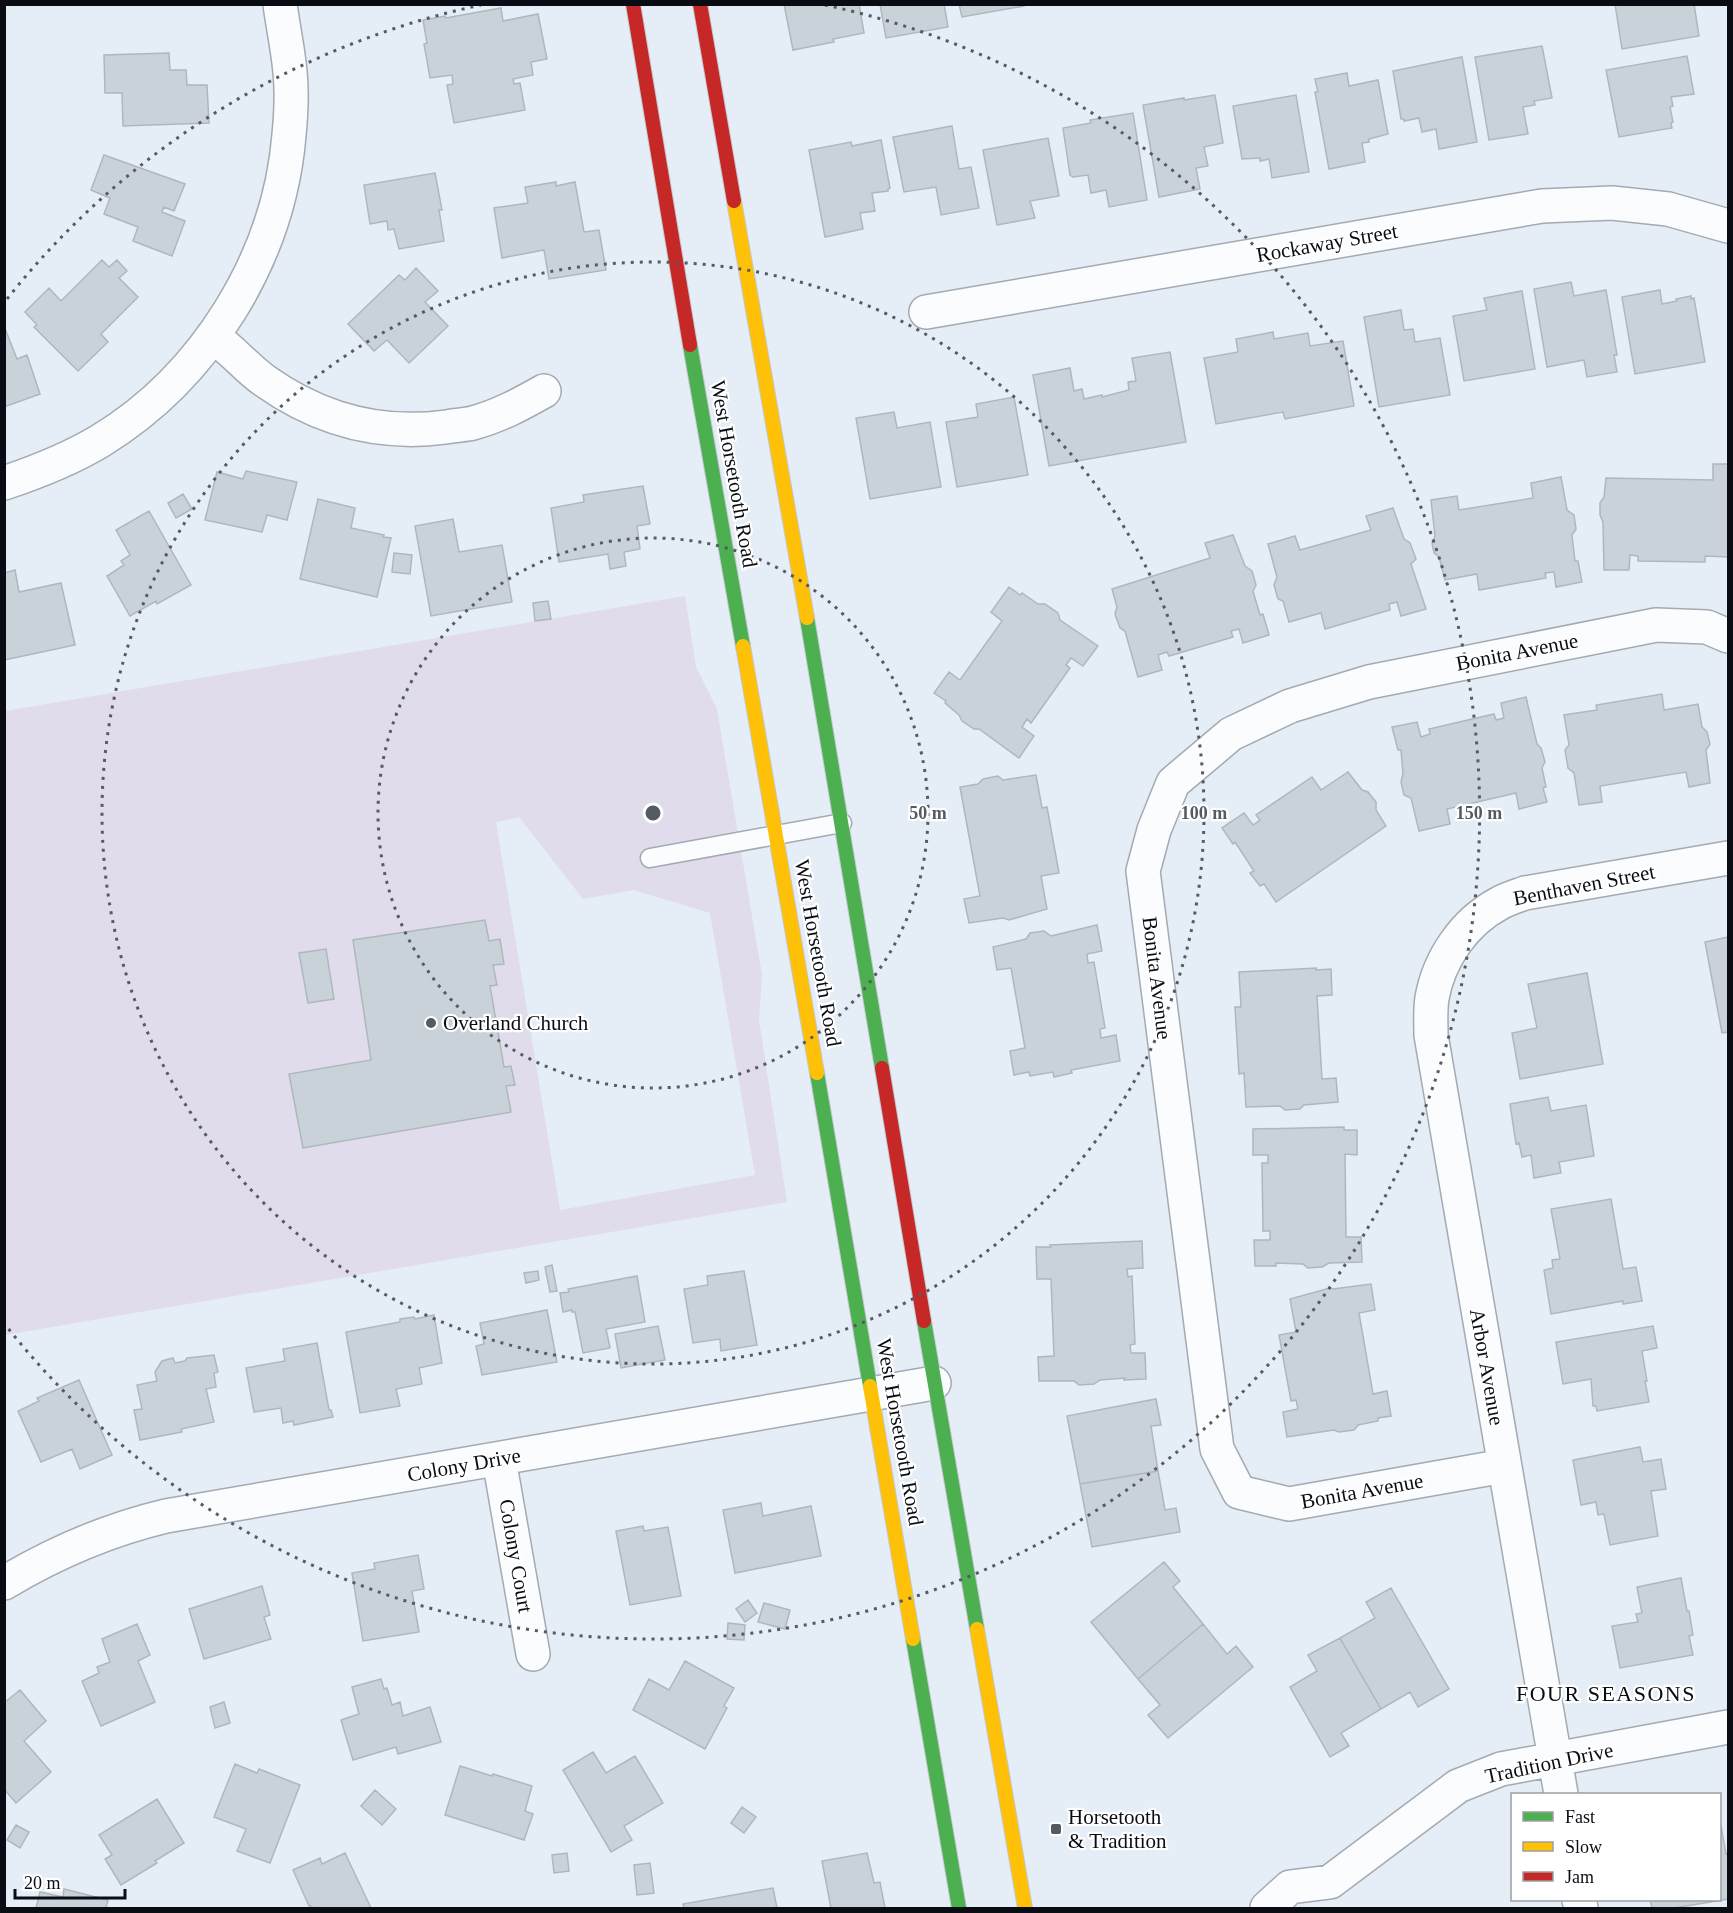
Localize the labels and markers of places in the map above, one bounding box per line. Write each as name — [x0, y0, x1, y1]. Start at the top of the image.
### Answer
centre of rings — [643, 803, 663, 823]
place label: Overland Church — [443, 1011, 589, 1035]
marker: Overland Church — [424, 1016, 438, 1030]
place label: Horsetooth & Tradition — [1068, 1805, 1167, 1853]
marker: Horsetooth & Tradition — [1049, 1822, 1063, 1836]

